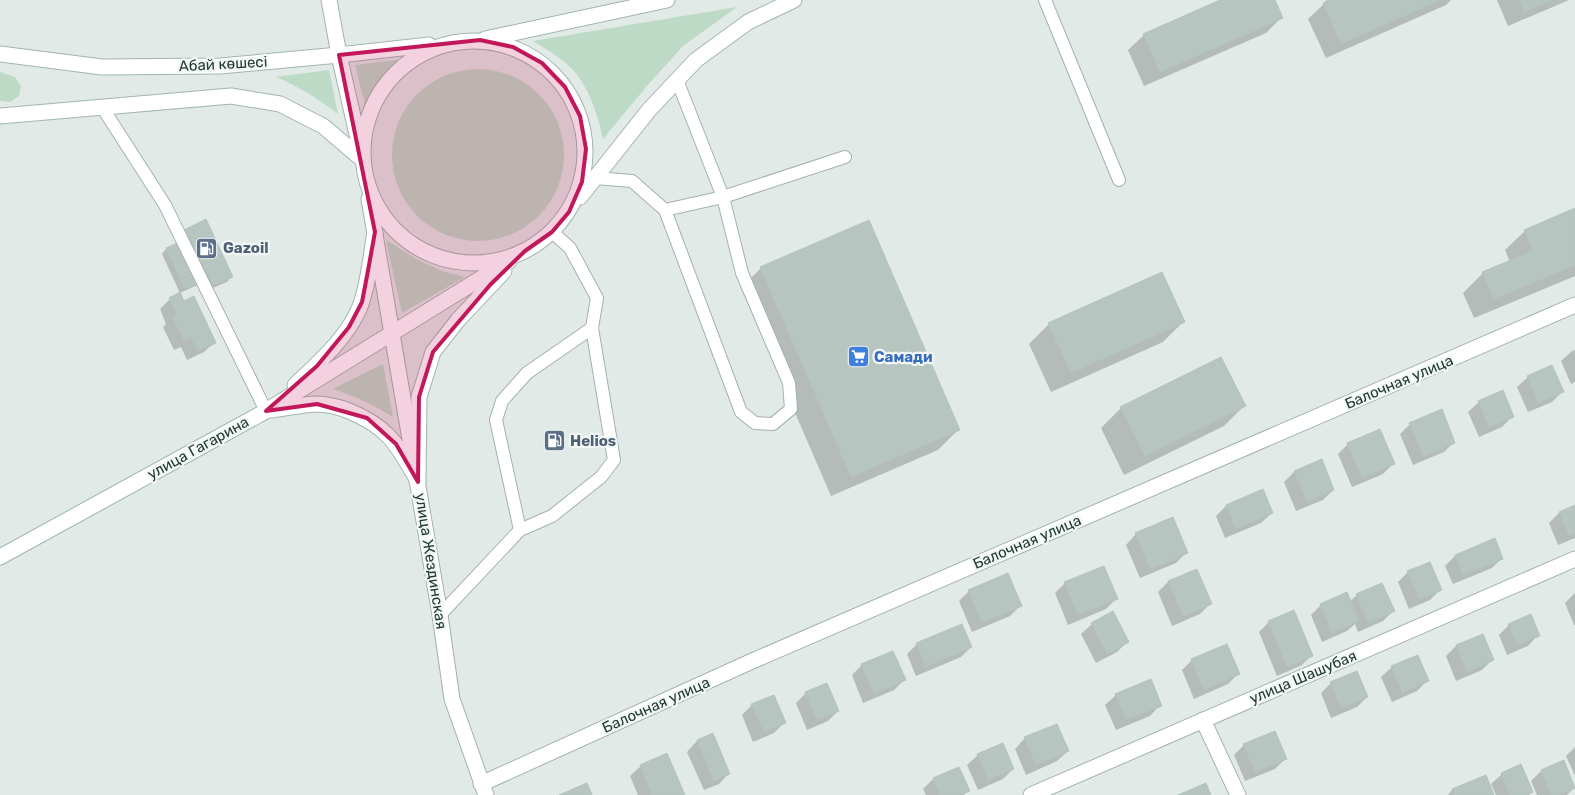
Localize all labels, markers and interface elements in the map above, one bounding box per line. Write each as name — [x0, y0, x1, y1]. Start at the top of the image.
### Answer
street label: Абай көшесі — [178, 53, 268, 75]
fuel station icon: Gazoil — [195, 236, 219, 260]
place label: Gazoil — [223, 239, 269, 257]
supermarket icon: Самади — [846, 345, 870, 369]
place label: Самади — [874, 348, 933, 366]
street label: Балочная улица — [1342, 351, 1456, 413]
street label: улица Гагарина — [144, 413, 252, 483]
fuel station icon: Helios — [542, 429, 566, 453]
place label: Helios — [570, 432, 616, 450]
street label: улица Жездинская — [411, 492, 451, 630]
street label: Балочная улица — [970, 511, 1084, 573]
street label: улица Шашубая — [1247, 646, 1359, 708]
street label: Балочная улица — [599, 673, 713, 737]

